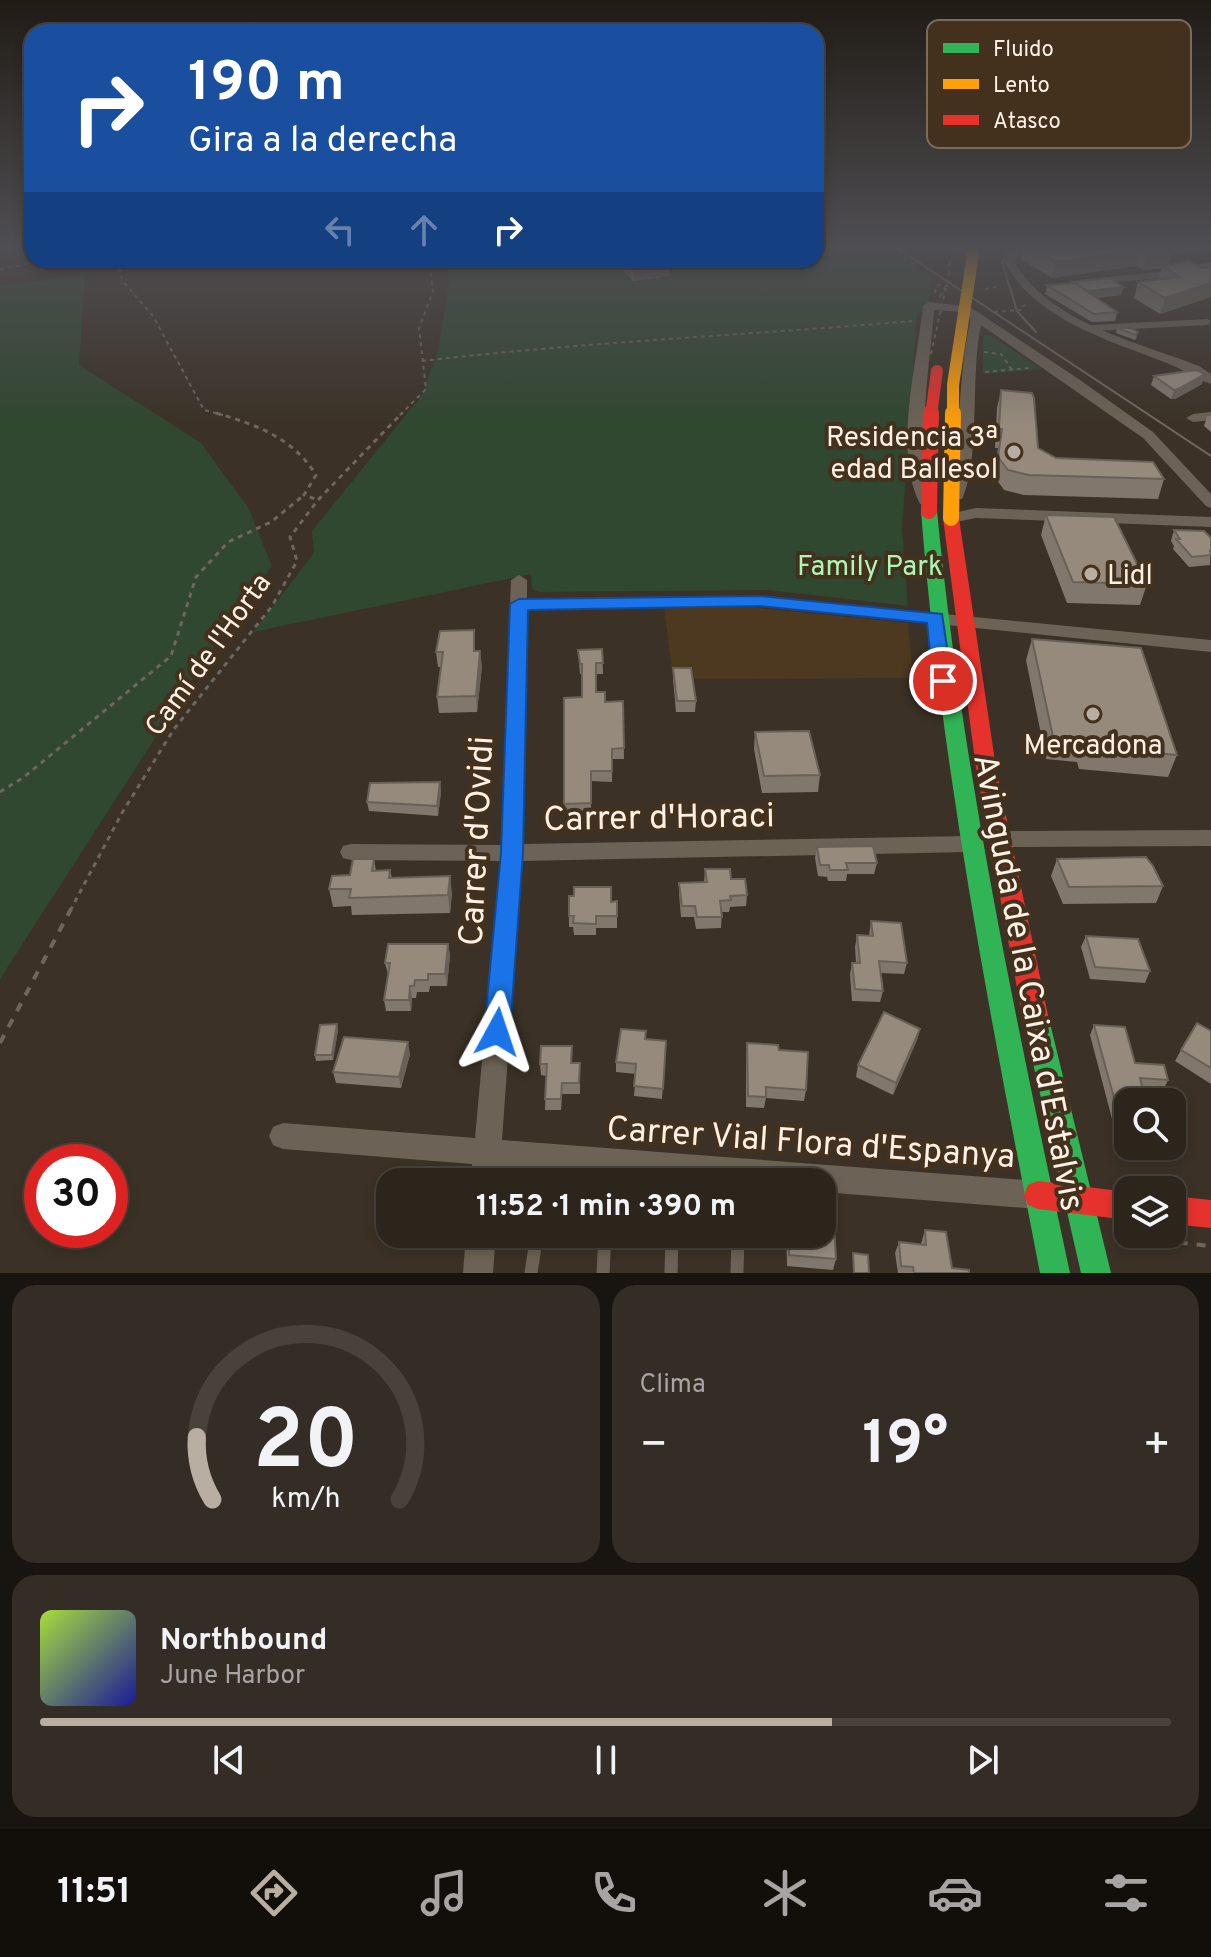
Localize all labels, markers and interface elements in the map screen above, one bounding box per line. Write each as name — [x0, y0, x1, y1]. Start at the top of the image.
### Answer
legend — [927, 20, 1191, 148]
text: Fluido — [993, 37, 1054, 64]
text: 190 m — [188, 50, 345, 120]
icon: right — [56, 56, 160, 160]
text: Lento — [993, 73, 1050, 100]
text: Atasco — [993, 109, 1061, 136]
text: Gira a la derecha — [188, 119, 457, 165]
icon: left — [318, 208, 362, 252]
icon: ahead — [402, 208, 446, 252]
icon: right — [486, 208, 530, 252]
place label: Residencia 3ª edad Ballesol — [826, 421, 998, 489]
marker: Residencia 3ª edad Ballesol — [1005, 443, 1023, 461]
park label: Family Park — [797, 550, 943, 586]
place label: Lidl — [1107, 559, 1153, 595]
marker: Lidl — [1082, 565, 1100, 583]
street label: Camí de l'Horta — [138, 567, 281, 744]
pin — [909, 647, 977, 715]
icon: arrive — [921, 659, 965, 703]
marker: Mercadona — [1084, 705, 1102, 723]
place label: Mercadona — [1024, 729, 1162, 765]
street label: Carrer d'Ovidi — [452, 735, 505, 947]
street label: Avinguda de la Caixa d'Estalvis — [961, 751, 1092, 1215]
street label: Carrer d'Horaci — [543, 796, 775, 843]
position arrow — [455, 990, 539, 1074]
map controls — [1114, 1088, 1186, 1248]
button: search — [1114, 1088, 1186, 1160]
street label: Carrer Vial Flora d'Espanya — [605, 1109, 1016, 1180]
speed limit sign: 30 — [24, 1144, 128, 1248]
button: layers — [1114, 1176, 1186, 1248]
text: 11:52 · 1 min · 390 m — [476, 1189, 736, 1226]
text: Clima — [640, 1369, 706, 1402]
text: 20 — [253, 1393, 359, 1498]
text: 19° — [862, 1409, 948, 1485]
text: − — [640, 1419, 668, 1475]
text: + — [1143, 1419, 1171, 1475]
text: km/h — [271, 1482, 340, 1518]
text: Northbound — [160, 1623, 327, 1660]
text: June Harbor — [160, 1660, 305, 1693]
icon: previous — [207, 1738, 251, 1782]
icon: pause — [584, 1738, 628, 1782]
icon: next — [961, 1738, 1005, 1782]
icon: directions — [246, 1865, 302, 1921]
icon: music — [416, 1865, 472, 1921]
icon: phone — [586, 1865, 642, 1921]
icon: climate — [757, 1865, 813, 1921]
icon: car — [927, 1865, 983, 1921]
icon: filters — [1098, 1865, 1154, 1921]
text: 11:51 — [57, 1870, 131, 1916]

